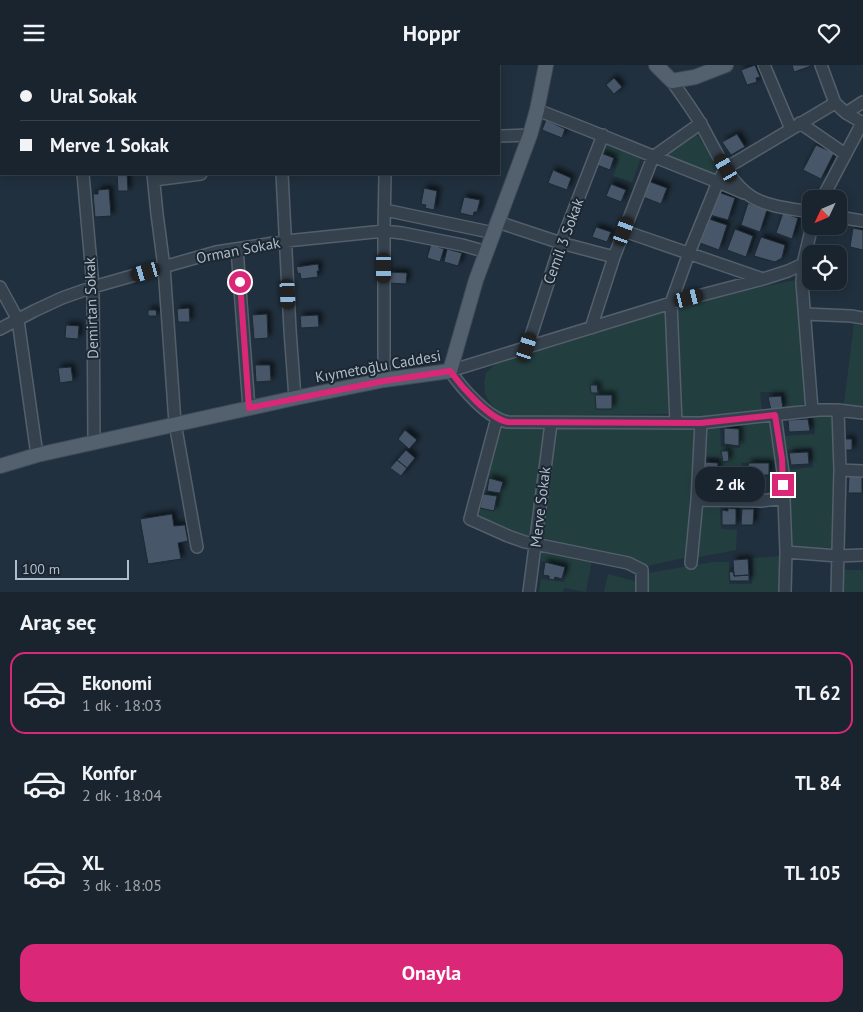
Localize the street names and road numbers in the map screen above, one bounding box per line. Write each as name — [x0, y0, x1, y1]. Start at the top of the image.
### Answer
street label: Cemil 3 Sokak — [539, 195, 588, 287]
street label: Orman Sokak — [194, 232, 282, 267]
street label: Demirtan Sokak — [80, 256, 102, 359]
street label: Kıymetoğlu Caddesi — [314, 346, 442, 386]
street label: Merve Sokak — [526, 465, 554, 548]

